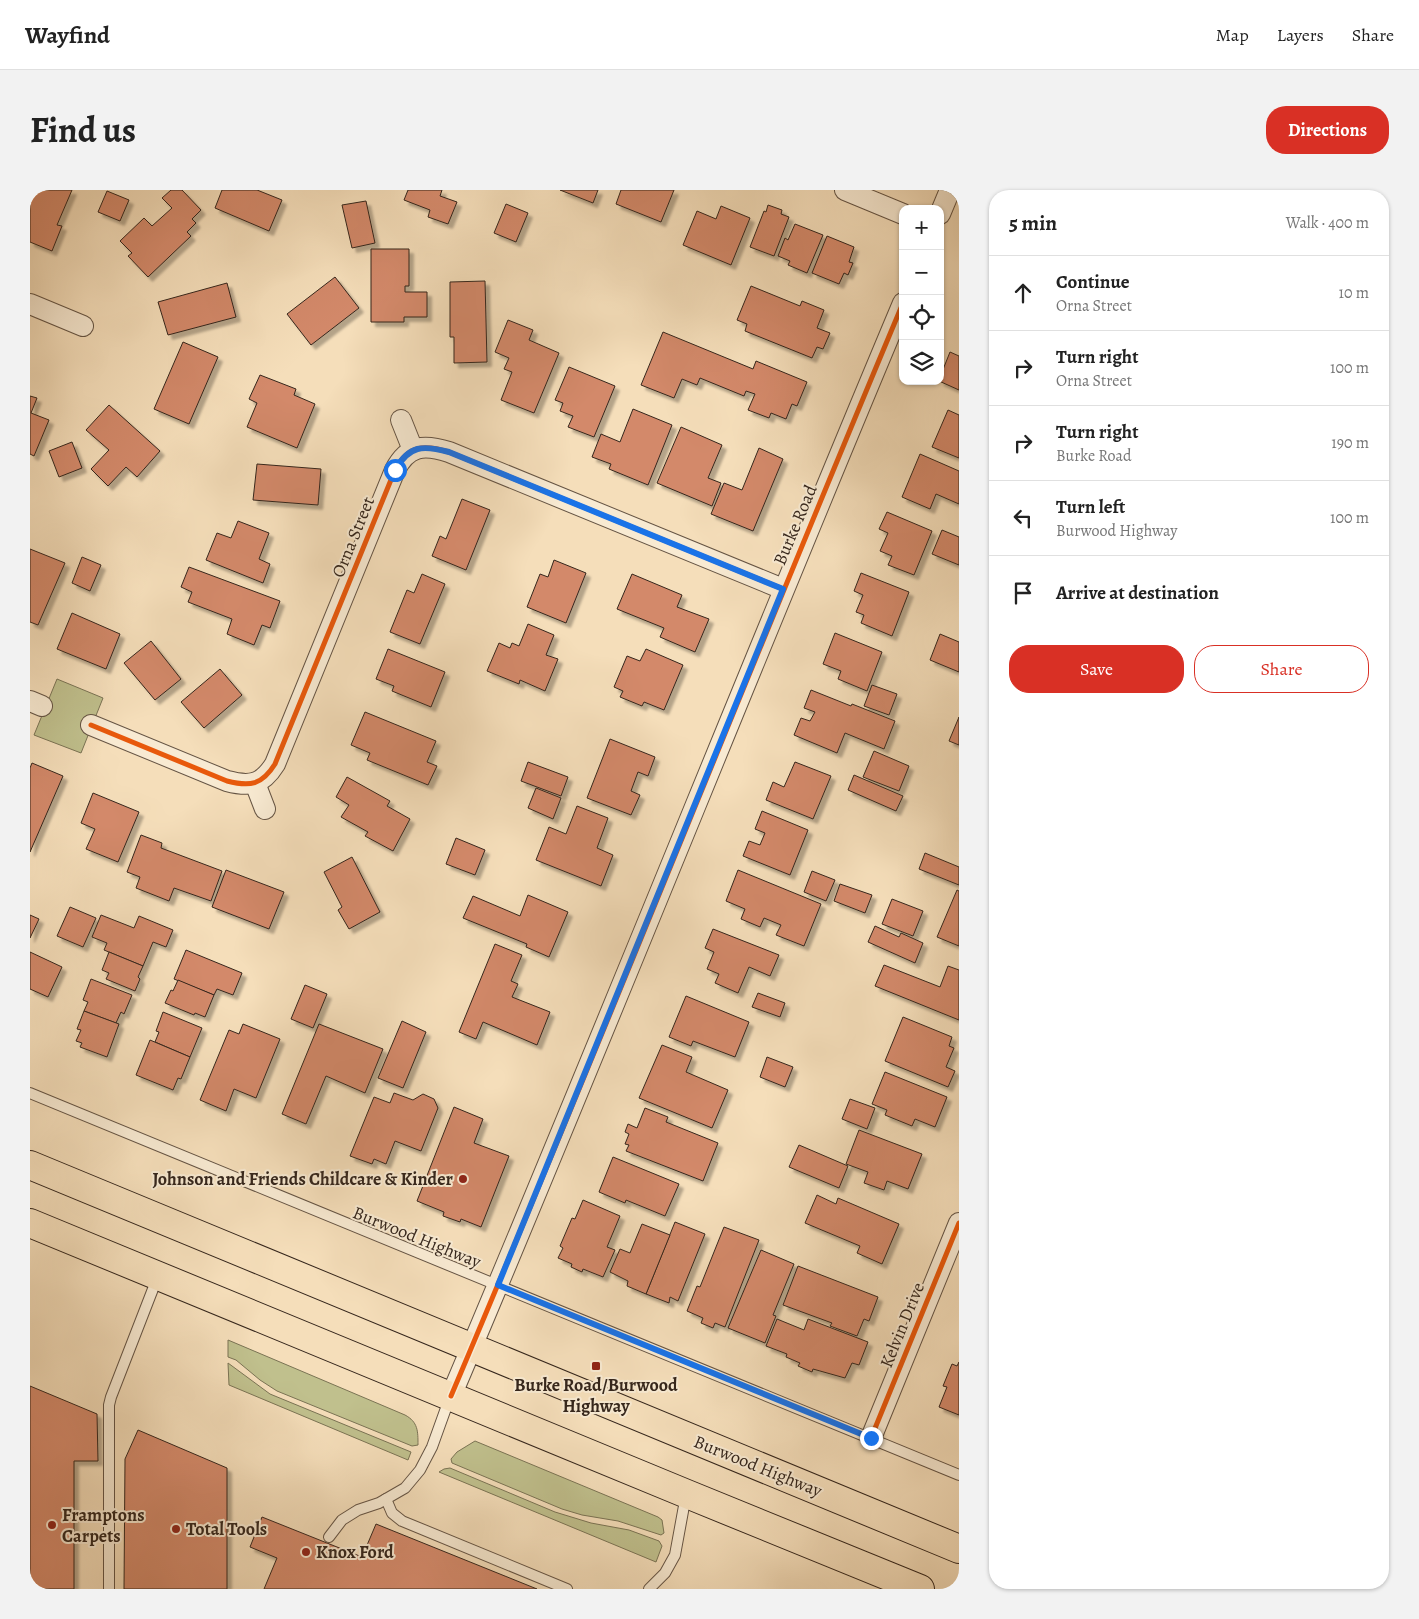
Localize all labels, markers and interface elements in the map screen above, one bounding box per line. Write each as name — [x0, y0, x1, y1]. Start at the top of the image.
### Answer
text: Wayfind — [25, 19, 110, 51]
text: Map — [1216, 23, 1249, 47]
text: Layers — [1277, 23, 1324, 47]
text: Share — [1352, 23, 1394, 47]
text: Find us — [30, 106, 136, 154]
button: Directions — [1266, 106, 1389, 154]
map controls — [899, 205, 944, 385]
button: + — [899, 205, 944, 250]
text: 5 min — [1009, 209, 1057, 237]
text: Walk · 400 m — [1286, 212, 1369, 234]
button: − — [899, 250, 944, 295]
text: Continue — [1056, 269, 1130, 295]
icon: ahead — [1009, 279, 1037, 307]
text: 10 m — [1339, 282, 1369, 304]
button: locate — [899, 295, 944, 340]
text: Orna Street — [1056, 295, 1132, 317]
button: layers — [899, 340, 944, 385]
text: Turn right — [1056, 344, 1138, 370]
icon: right — [1009, 354, 1037, 382]
text: 100 m — [1330, 357, 1369, 379]
text: Orna Street — [1056, 370, 1132, 392]
text: Turn right — [1056, 419, 1138, 445]
icon: right — [1009, 429, 1037, 457]
text: 190 m — [1331, 432, 1369, 454]
text: Burke Road — [1056, 445, 1132, 467]
route start — [384, 459, 407, 482]
street label: Burke Road — [767, 481, 823, 569]
street label: Orna Street — [326, 493, 380, 581]
text: Turn left — [1056, 494, 1125, 520]
icon: left — [1009, 504, 1037, 532]
text: 100 m — [1330, 507, 1369, 529]
text: Burwood Highway — [1056, 520, 1177, 542]
icon: arrive — [1009, 579, 1037, 607]
text: Arrive at destination — [1056, 580, 1219, 606]
button: Save — [1009, 645, 1184, 693]
button: Share — [1194, 645, 1369, 693]
place label: Johnson and Friends Childcare & Kinder — [152, 1167, 454, 1191]
marker: Johnson and Friends Childcare & Kinder — [457, 1173, 469, 1185]
street label: Burwood Highway — [349, 1200, 486, 1274]
street label: Kelvin Drive — [874, 1279, 930, 1371]
marker: Burke Road/Burwood Highway — [590, 1360, 602, 1372]
place label: Burke Road/Burwood Highway — [514, 1373, 678, 1418]
route end — [860, 1427, 883, 1450]
street label: Burwood Highway — [690, 1429, 827, 1503]
place label: Framptons Carpets — [62, 1503, 145, 1548]
place label: Total Tools — [186, 1517, 267, 1541]
marker: Framptons Carpets — [46, 1519, 58, 1531]
marker: Total Tools — [170, 1523, 182, 1535]
place label: Knox Ford — [316, 1540, 394, 1564]
marker: Knox Ford — [300, 1546, 312, 1558]

